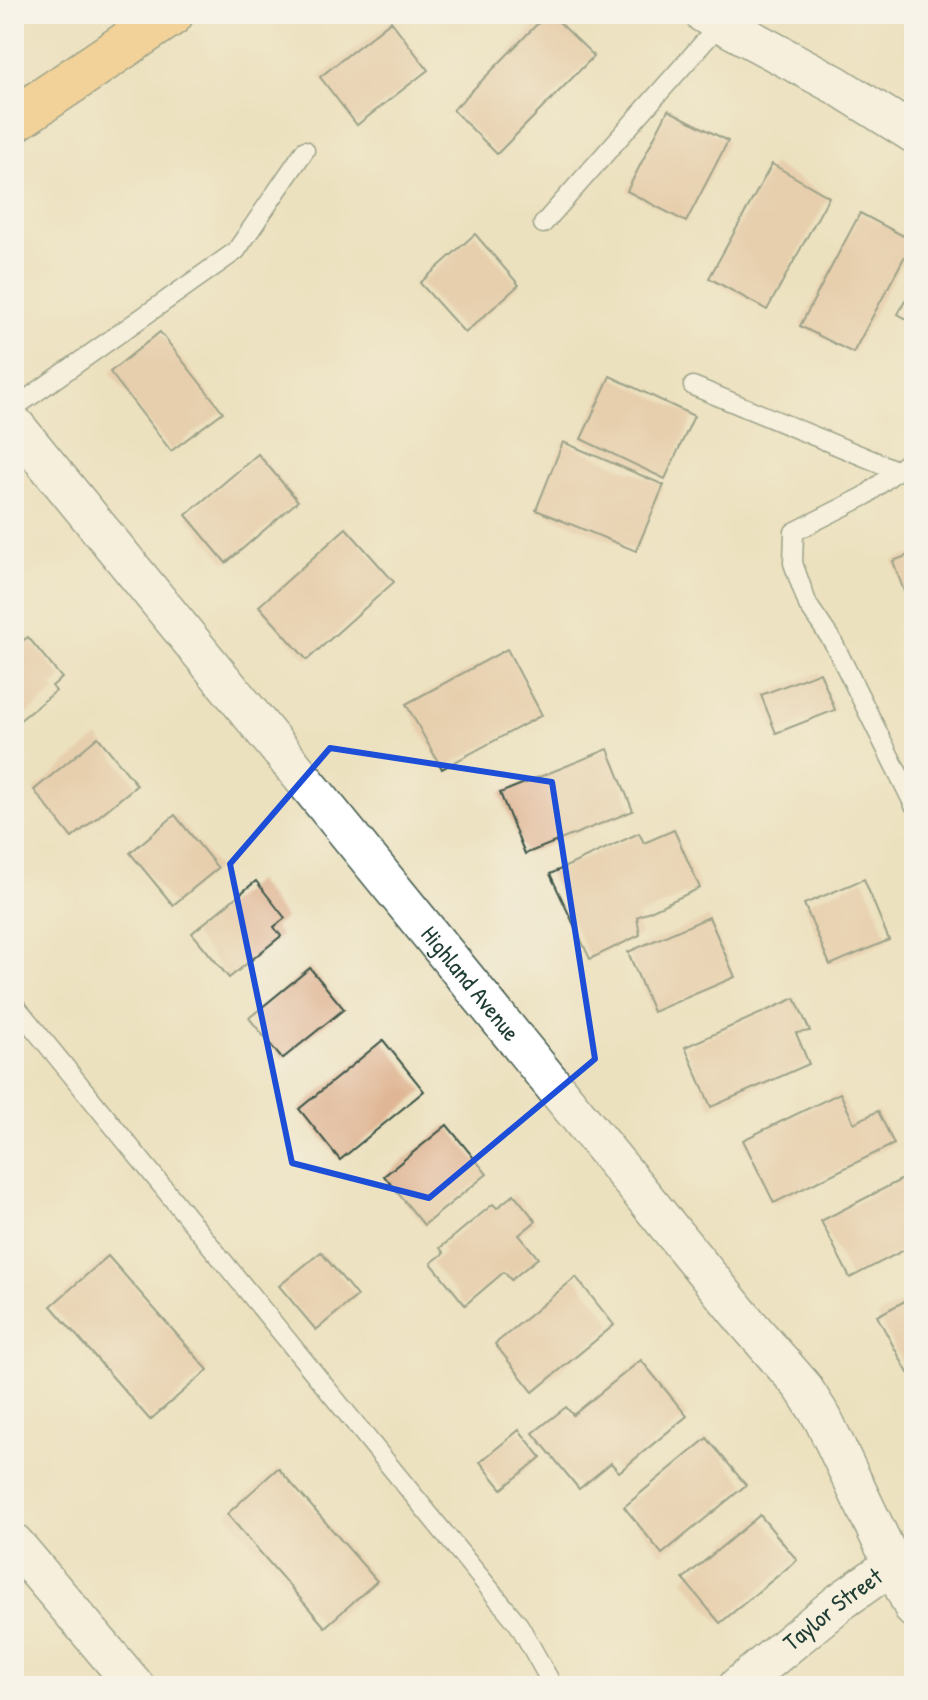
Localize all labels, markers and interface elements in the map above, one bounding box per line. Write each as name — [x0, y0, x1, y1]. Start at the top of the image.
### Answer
street label: Highland Avenue — [414, 919, 528, 1048]
street label: Taylor Street — [776, 1560, 889, 1657]

